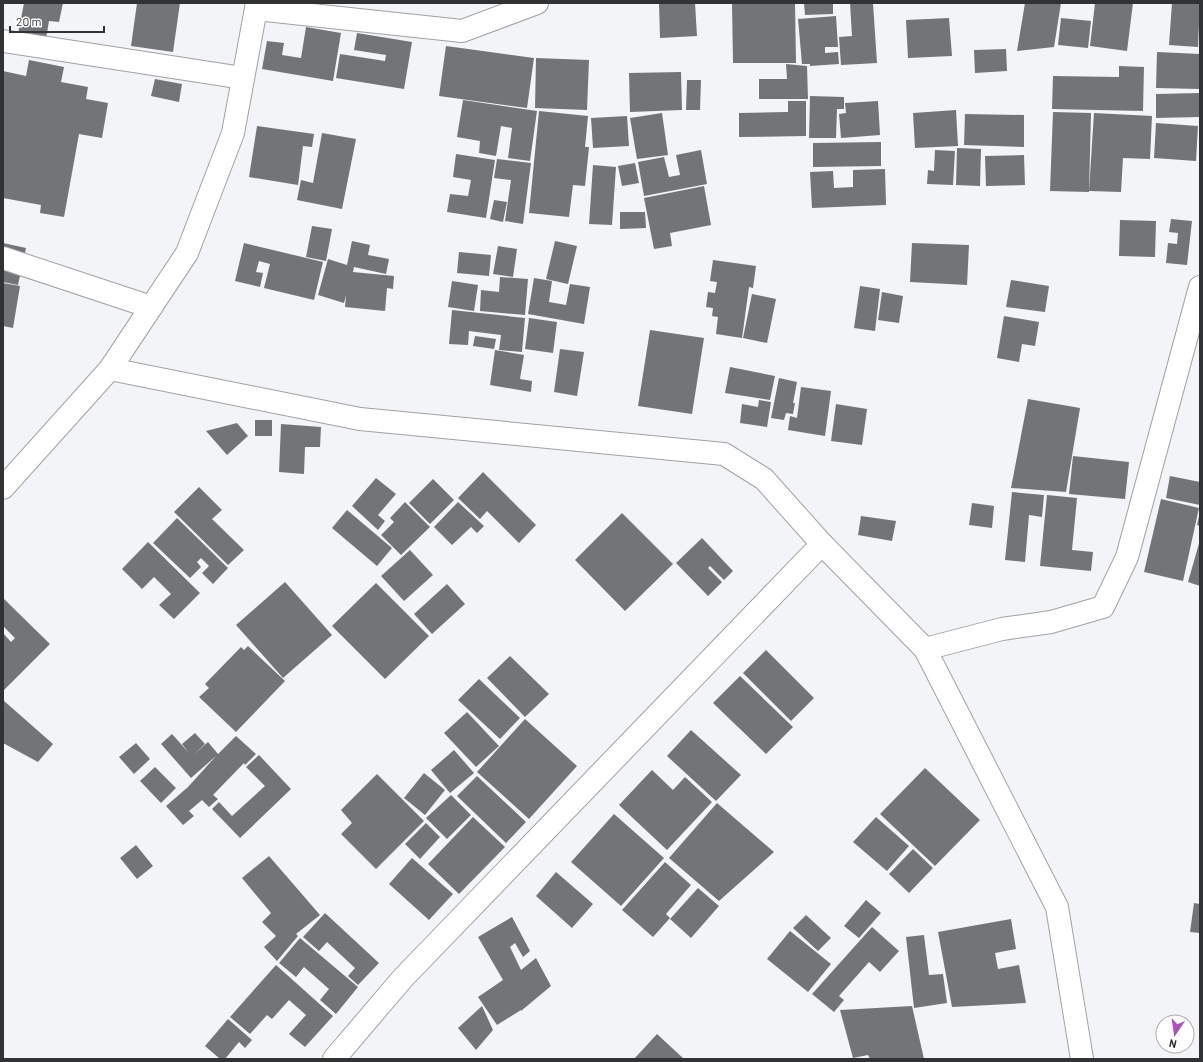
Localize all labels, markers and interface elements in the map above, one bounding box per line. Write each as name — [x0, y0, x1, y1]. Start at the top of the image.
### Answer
scale bar — [10, 8, 104, 34]
text: 20 m — [16, 14, 42, 28]
north arrow — [1155, 1014, 1195, 1054]
text: N — [1168, 1037, 1178, 1051]

